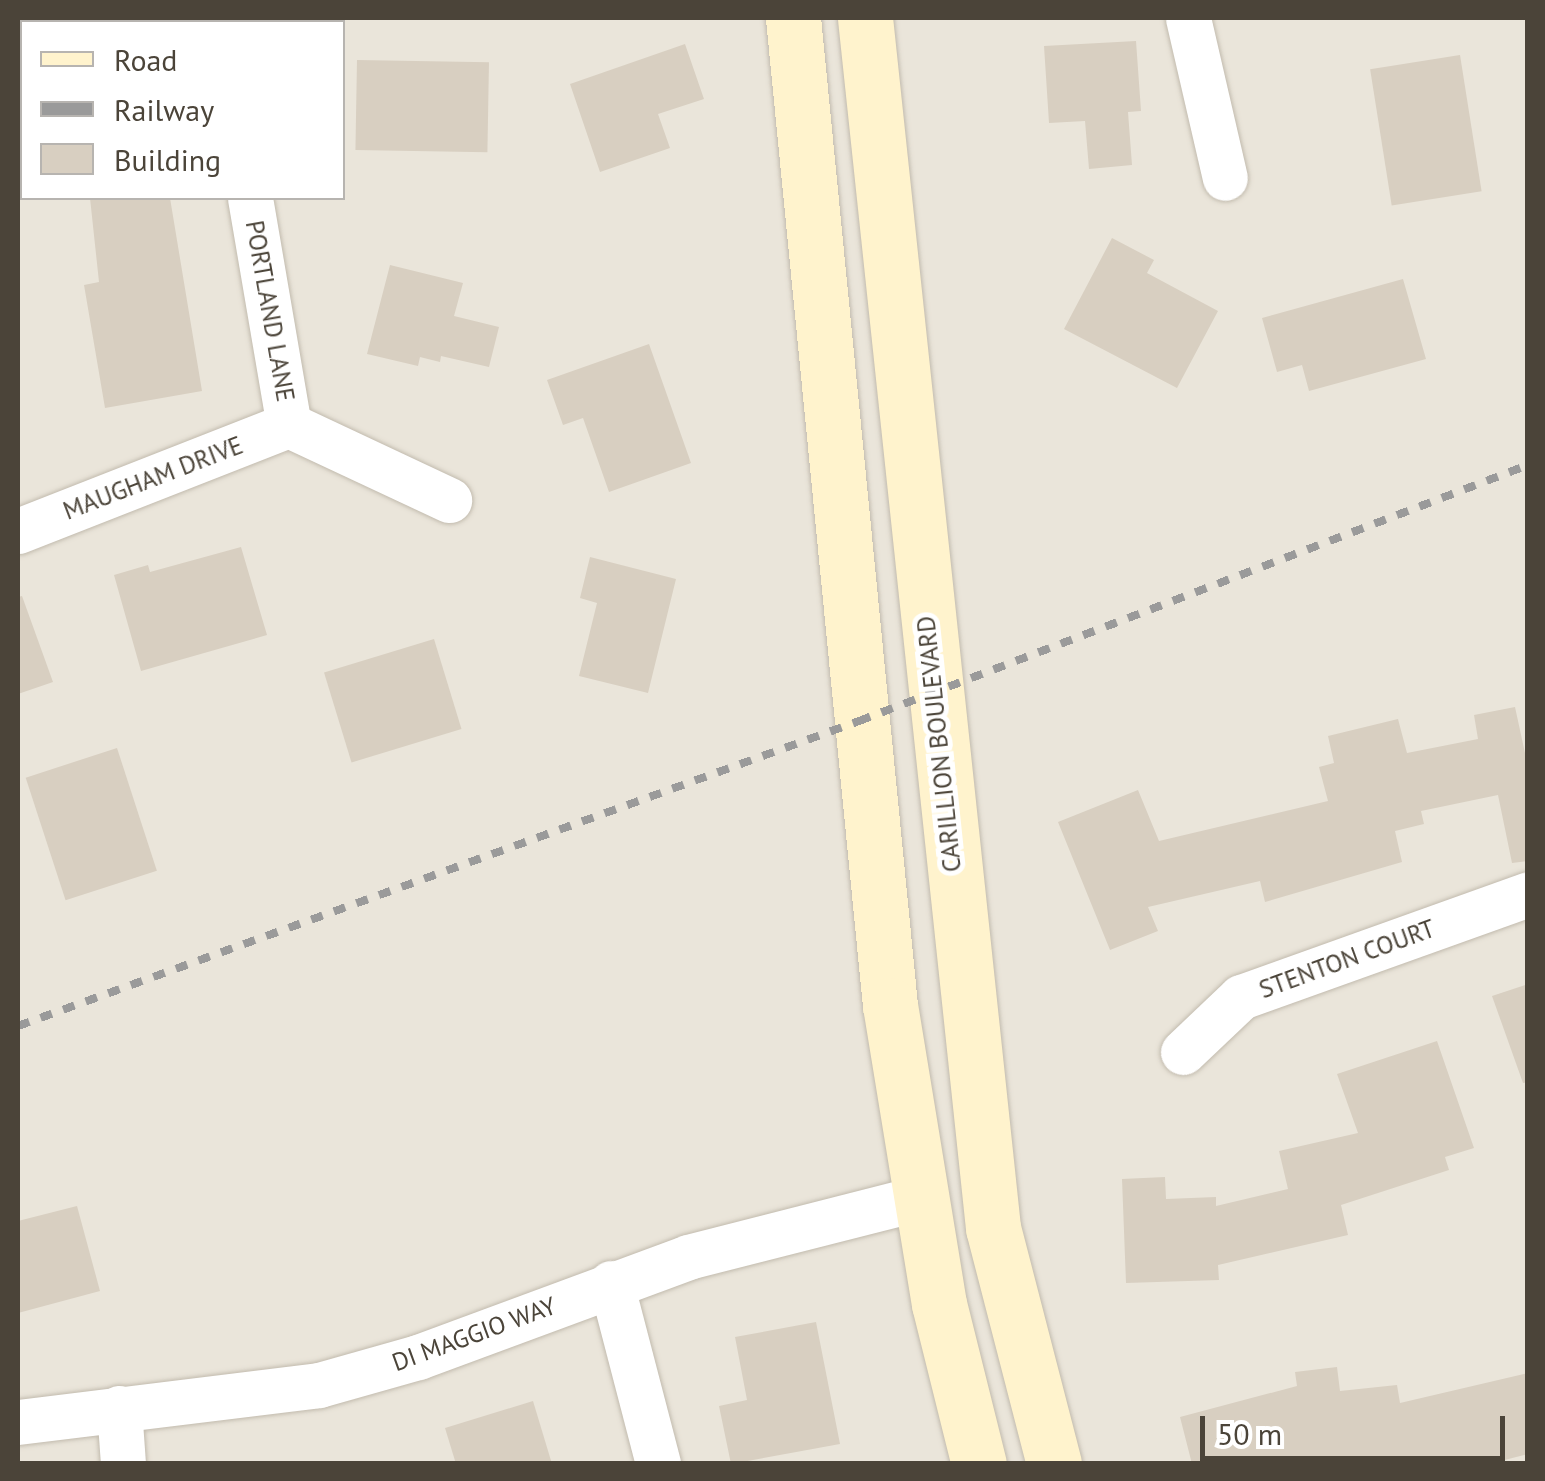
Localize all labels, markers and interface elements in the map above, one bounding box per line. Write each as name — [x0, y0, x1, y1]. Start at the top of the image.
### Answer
legend — [20, 20, 345, 200]
text: Road — [114, 40, 178, 79]
text: Railway — [114, 90, 214, 129]
text: Building — [114, 140, 221, 179]
street label: PORTLAND LANE — [239, 218, 301, 404]
street label: MAUGHAM DRIVE — [59, 430, 247, 526]
street label: CARILLION BOULEVARD — [911, 614, 967, 874]
street label: STENTON COURT — [1255, 913, 1439, 1005]
street label: DI MAGGIO WAY — [388, 1290, 560, 1378]
scale bar — [1205, 1396, 1510, 1458]
text: 50 m — [1217, 1414, 1282, 1453]

